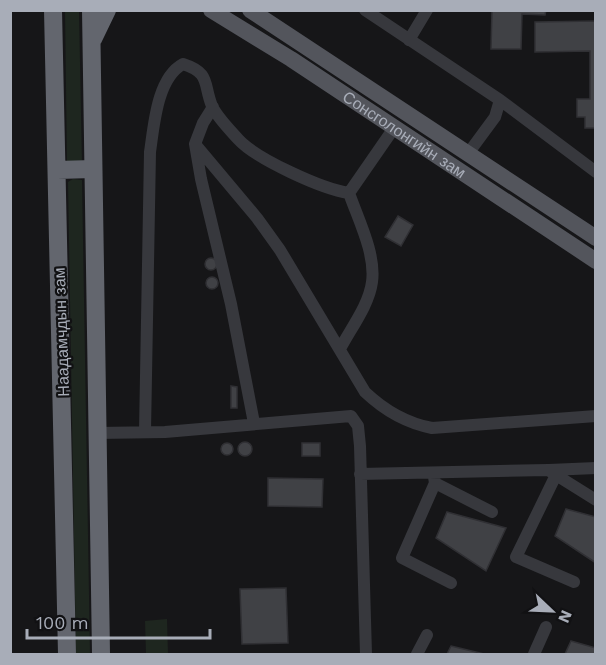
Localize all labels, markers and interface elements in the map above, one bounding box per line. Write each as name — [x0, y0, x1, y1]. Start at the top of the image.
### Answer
street label: Сонсголонгийн зам — [339, 87, 469, 182]
street label: Наадамчдын зам — [50, 267, 73, 397]
north arrow — [522, 581, 582, 641]
scale bar — [27, 602, 210, 640]
text: N — [554, 607, 576, 626]
text: 100 m — [36, 612, 89, 633]

